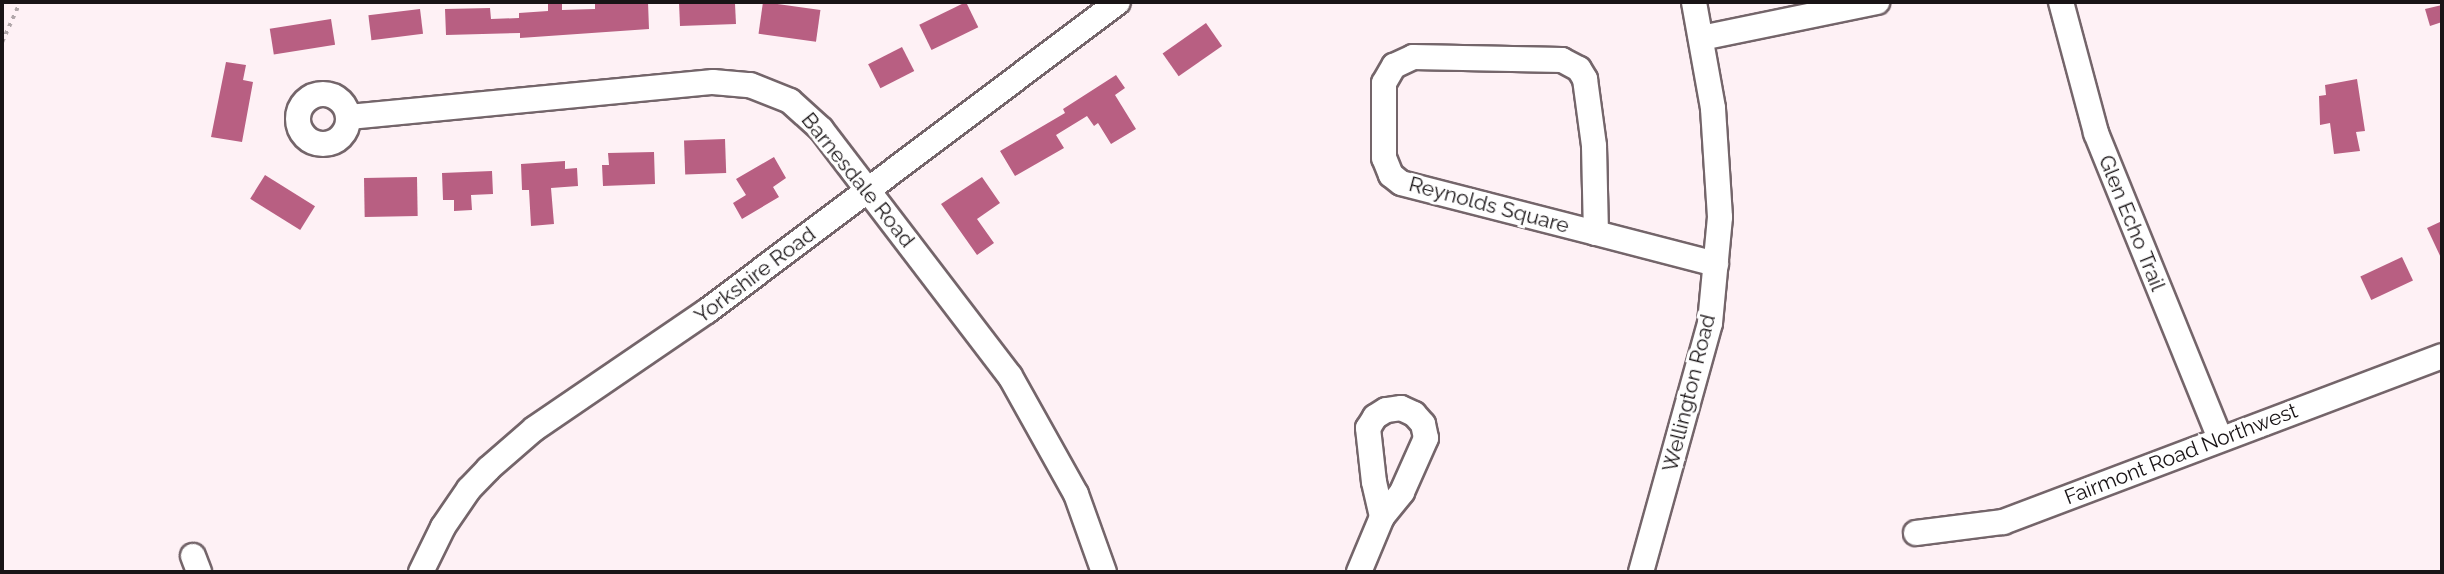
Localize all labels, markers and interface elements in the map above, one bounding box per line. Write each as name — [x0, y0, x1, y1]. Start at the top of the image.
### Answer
street label: Barnesdale Road — [796, 108, 920, 252]
street label: Glen Echo Trail — [2093, 151, 2171, 295]
street label: Reynolds Square — [1406, 172, 1572, 238]
street label: Yorkshire Road — [690, 221, 820, 329]
street label: Wellington Road — [1657, 312, 1721, 474]
street label: Fairmont Road Northwest — [2061, 398, 2301, 510]

